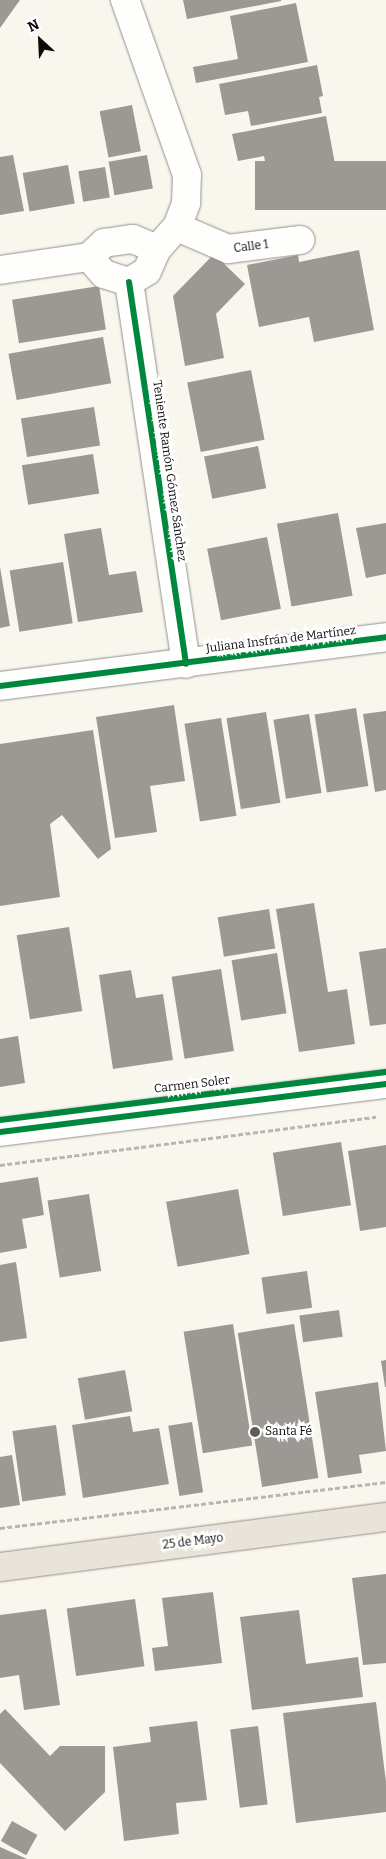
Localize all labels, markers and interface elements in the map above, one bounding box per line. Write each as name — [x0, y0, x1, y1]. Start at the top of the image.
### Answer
north arrow — [15, 15, 65, 65]
text: N — [25, 16, 42, 36]
street label: Calle 1 — [233, 238, 269, 256]
street label: Teniente Ramón Gómez Sánchez — [149, 379, 189, 563]
street label: Juliana Insfrán de Martínez — [205, 624, 357, 656]
street label: Carmen Soler — [153, 1073, 231, 1097]
place label: Santa Fé — [265, 1425, 312, 1439]
marker: Santa Fé — [249, 1426, 261, 1438]
street label: 25 de Mayo — [162, 1531, 224, 1553]

